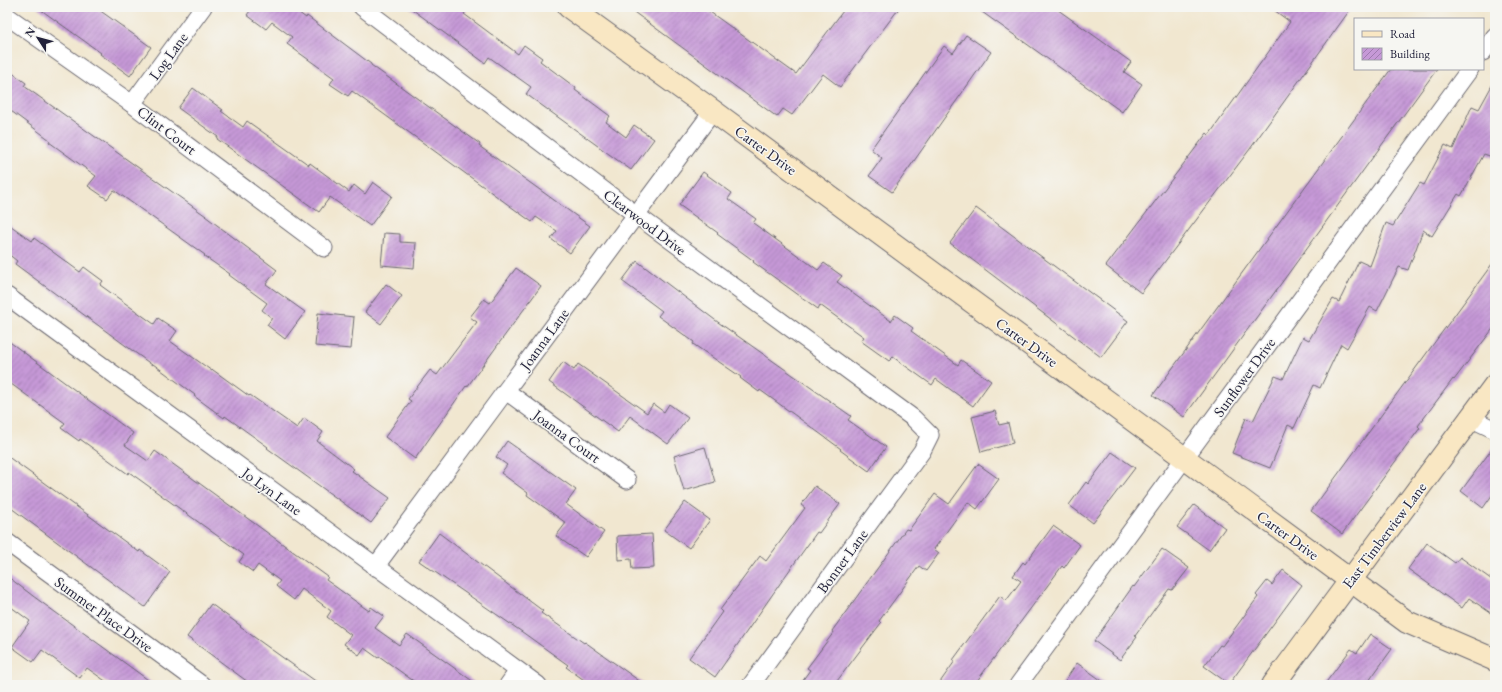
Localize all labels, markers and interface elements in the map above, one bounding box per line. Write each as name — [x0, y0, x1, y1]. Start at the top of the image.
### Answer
north arrow — [18, 18, 58, 58]
legend — [1354, 18, 1484, 70]
text: N — [22, 24, 38, 40]
text: Road — [1390, 26, 1416, 42]
street label: Log Lane — [144, 28, 192, 84]
text: Building — [1390, 46, 1431, 62]
street label: Clint Court — [134, 102, 201, 159]
street label: Carter Drive — [731, 121, 801, 179]
street label: Clearwood Drive — [600, 185, 690, 259]
street label: Joanna Lane — [514, 304, 573, 375]
street label: Carter Drive — [992, 313, 1062, 371]
street label: Sunflower Drive — [1209, 334, 1279, 420]
street label: Joanna Court — [528, 404, 605, 467]
street label: Jo Lyn Lane — [237, 462, 306, 519]
street label: East Timberview Lane — [1338, 478, 1430, 592]
street label: Carter Drive — [1253, 506, 1323, 564]
street label: Bonner Lane — [812, 525, 872, 597]
street label: Summer Place Drive — [51, 572, 157, 656]

